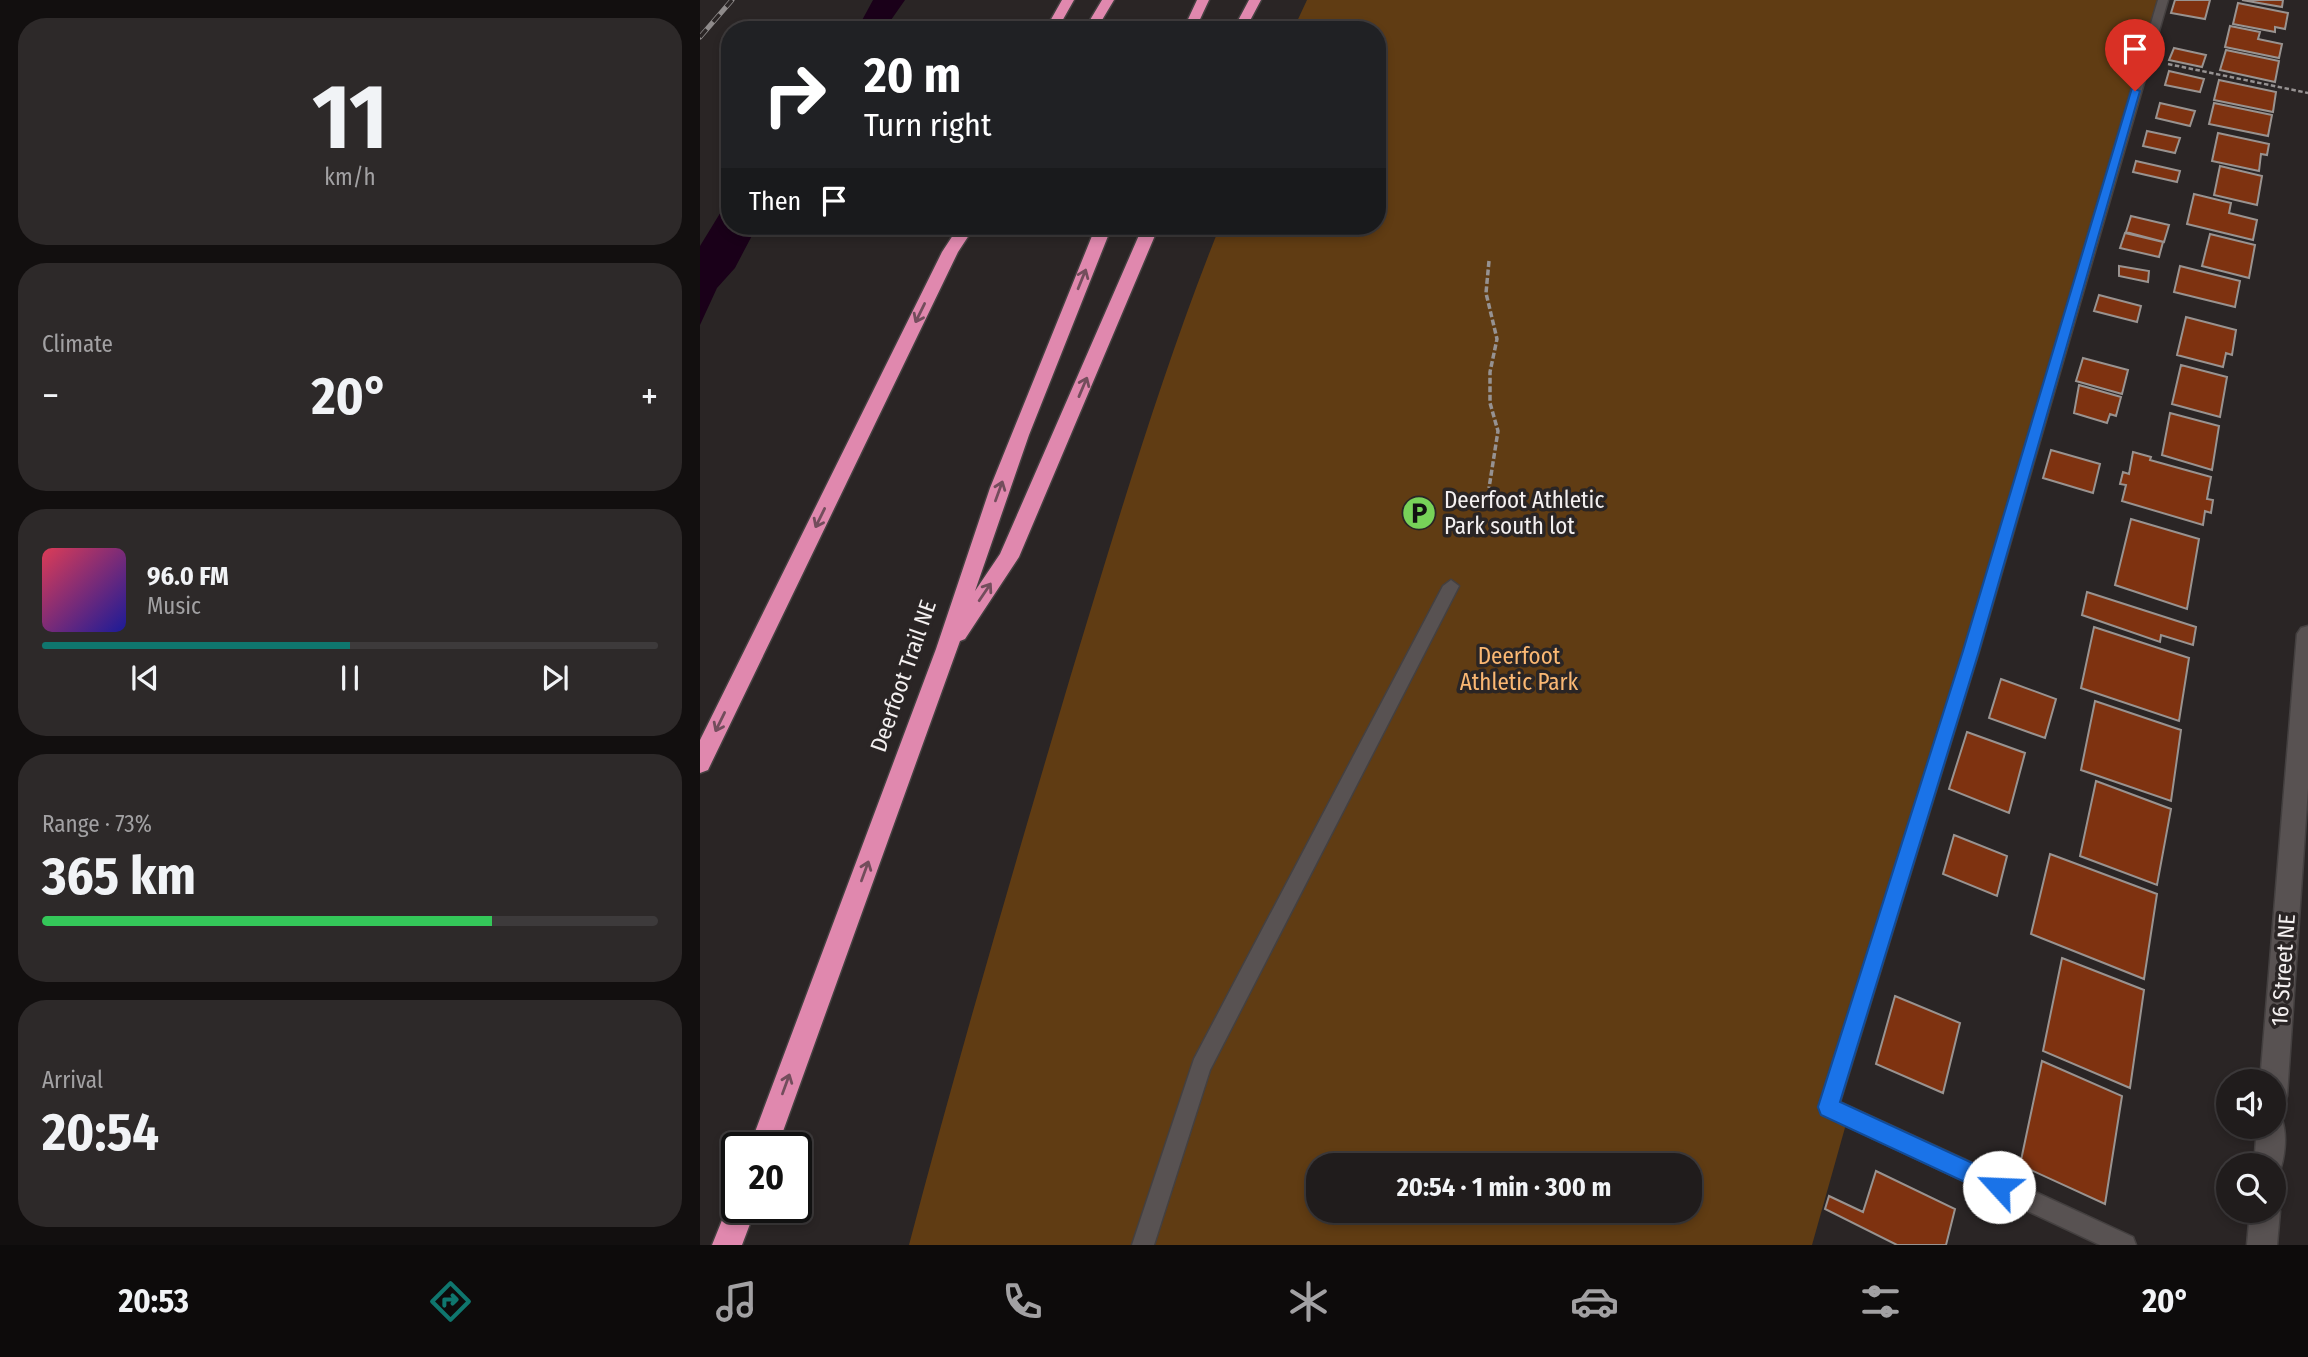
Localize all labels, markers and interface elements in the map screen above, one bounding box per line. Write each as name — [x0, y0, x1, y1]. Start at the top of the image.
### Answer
pin — [2105, 19, 2165, 91]
icon: arrive — [2116, 30, 2154, 68]
text: 20 m — [864, 46, 961, 105]
icon: right — [749, 49, 840, 140]
text: 11 — [312, 63, 388, 172]
text: Turn right — [864, 106, 991, 144]
text: km/h — [324, 163, 376, 191]
icon: arrive — [815, 182, 853, 220]
text: Then — [749, 186, 801, 217]
one-way arrow — [1076, 269, 1089, 290]
one-way arrow — [913, 302, 926, 323]
text: Climate — [42, 330, 113, 358]
text: 20° — [312, 365, 388, 428]
text: − — [42, 373, 59, 419]
text: + — [641, 373, 658, 419]
one-way arrow — [1077, 377, 1090, 399]
one-way arrow — [994, 481, 1006, 502]
place label: Deerfoot Athletic Park south lot — [1444, 486, 1604, 540]
parking icon: Deerfoot Athletic Park south lot — [1400, 494, 1438, 532]
one-way arrow — [813, 506, 826, 528]
text: 96.0 FM — [147, 561, 229, 592]
one-way arrow — [978, 583, 992, 602]
text: Music — [147, 592, 201, 620]
street label: Deerfoot Trail NE — [864, 596, 942, 756]
park label: Deerfoot Athletic Park — [1460, 642, 1579, 696]
icon: previous — [126, 659, 164, 697]
icon: pause — [331, 659, 369, 697]
icon: next — [536, 659, 574, 697]
one-way arrow — [713, 711, 727, 732]
text: Range · 73% — [42, 810, 152, 838]
text: 365 km — [42, 845, 196, 908]
one-way arrow — [860, 860, 872, 882]
street label: 16 Street NE — [2265, 913, 2301, 1027]
text: Arrival — [42, 1066, 103, 1094]
map controls — [2216, 1069, 2286, 1223]
button: sound — [2216, 1069, 2286, 1139]
one-way arrow — [781, 1073, 793, 1095]
text: 20:54 — [42, 1101, 159, 1164]
speed limit sign: 20 — [721, 1132, 812, 1223]
position arrow — [1962, 1150, 2036, 1224]
button: search — [2216, 1153, 2286, 1223]
text: 20:54 · 1 min · 300 m — [1397, 1172, 1611, 1203]
icon: directions — [426, 1277, 475, 1326]
icon: music — [712, 1277, 761, 1326]
icon: phone — [998, 1277, 1047, 1326]
icon: climate — [1284, 1277, 1333, 1326]
icon: car — [1570, 1277, 1619, 1326]
icon: filters — [1856, 1277, 1905, 1326]
text: 20:53 — [119, 1282, 189, 1320]
text: 20° — [2142, 1282, 2189, 1320]

